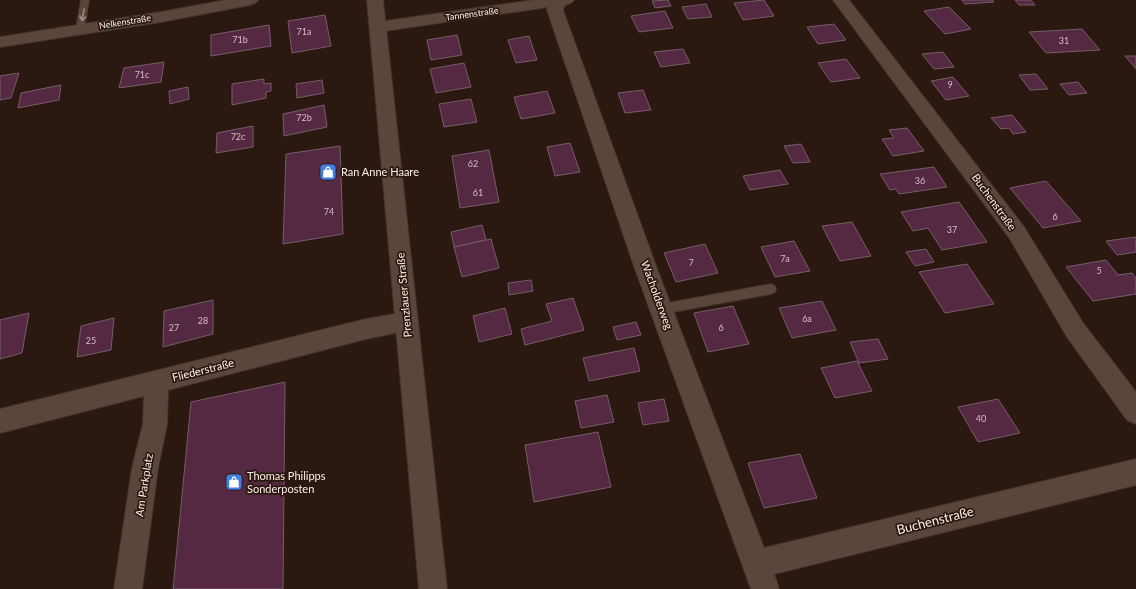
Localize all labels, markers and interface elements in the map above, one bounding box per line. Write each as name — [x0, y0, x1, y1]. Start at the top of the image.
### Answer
street label: Tannenstraße — [445, 4, 499, 23]
one-way arrow — [78, 8, 86, 21]
street label: Nelkenstraße — [98, 12, 152, 31]
house number: 71a — [297, 26, 311, 37]
house number: 71b — [232, 34, 248, 45]
house number: 31 — [1059, 35, 1069, 46]
house number: 71c — [135, 69, 150, 80]
house number: 9 — [947, 79, 953, 90]
house number: 72b — [296, 112, 312, 123]
house number: 72c — [231, 131, 246, 142]
house number: 62 — [468, 158, 478, 169]
shop icon: Ran Anne Haare — [318, 162, 338, 182]
place label: Ran Anne Haare — [341, 165, 419, 178]
street label: Buchenstraße — [970, 171, 1019, 233]
house number: 36 — [915, 175, 925, 186]
house number: 61 — [473, 187, 483, 198]
house number: 74 — [324, 206, 334, 217]
house number: 6 — [1052, 211, 1058, 222]
house number: 37 — [947, 224, 957, 235]
street label: Prenzlauer Straße — [393, 252, 414, 338]
house number: 7a — [780, 253, 790, 264]
house number: 7 — [688, 257, 694, 268]
street label: Wacholderweg — [639, 259, 676, 331]
house number: 5 — [1096, 265, 1102, 276]
house number: 6a — [802, 313, 812, 324]
house number: 28 — [198, 315, 208, 326]
house number: 27 — [169, 322, 179, 333]
house number: 6 — [718, 322, 724, 333]
house number: 25 — [86, 335, 96, 346]
street label: Fliederstraße — [171, 355, 235, 383]
house number: 40 — [976, 413, 986, 424]
street label: Am Parkplatz — [132, 452, 155, 517]
place label: Thomas Philipps Sonderposten — [247, 469, 326, 495]
shop icon: Thomas Philipps Sonderposten — [224, 472, 244, 492]
street label: Buchenstraße — [895, 503, 975, 537]

